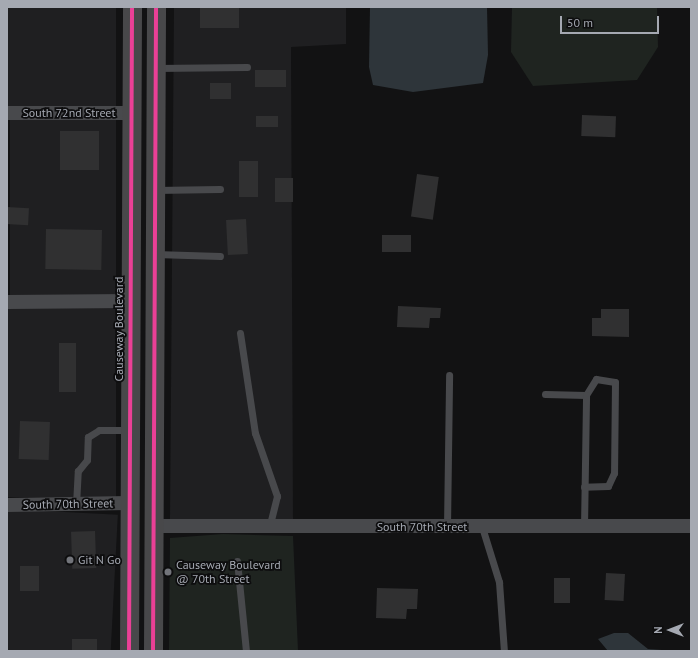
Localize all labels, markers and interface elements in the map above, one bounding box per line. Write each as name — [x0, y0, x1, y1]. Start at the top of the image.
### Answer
scale bar — [562, 8, 661, 34]
text: 50 m — [567, 15, 593, 30]
street label: South 72nd Street — [22, 106, 116, 120]
street label: Causeway Boulevard — [112, 276, 126, 382]
street label: South 70th Street — [23, 496, 113, 512]
street label: South 70th Street — [377, 520, 467, 534]
place label: Git N Go — [78, 553, 121, 567]
marker: Git N Go — [65, 555, 75, 565]
place label: Causeway Boulevard @ 70th Street — [176, 558, 281, 586]
marker: Causeway Boulevard @ 70th Street — [163, 567, 173, 577]
north arrow — [650, 610, 690, 650]
text: N — [651, 626, 665, 634]

